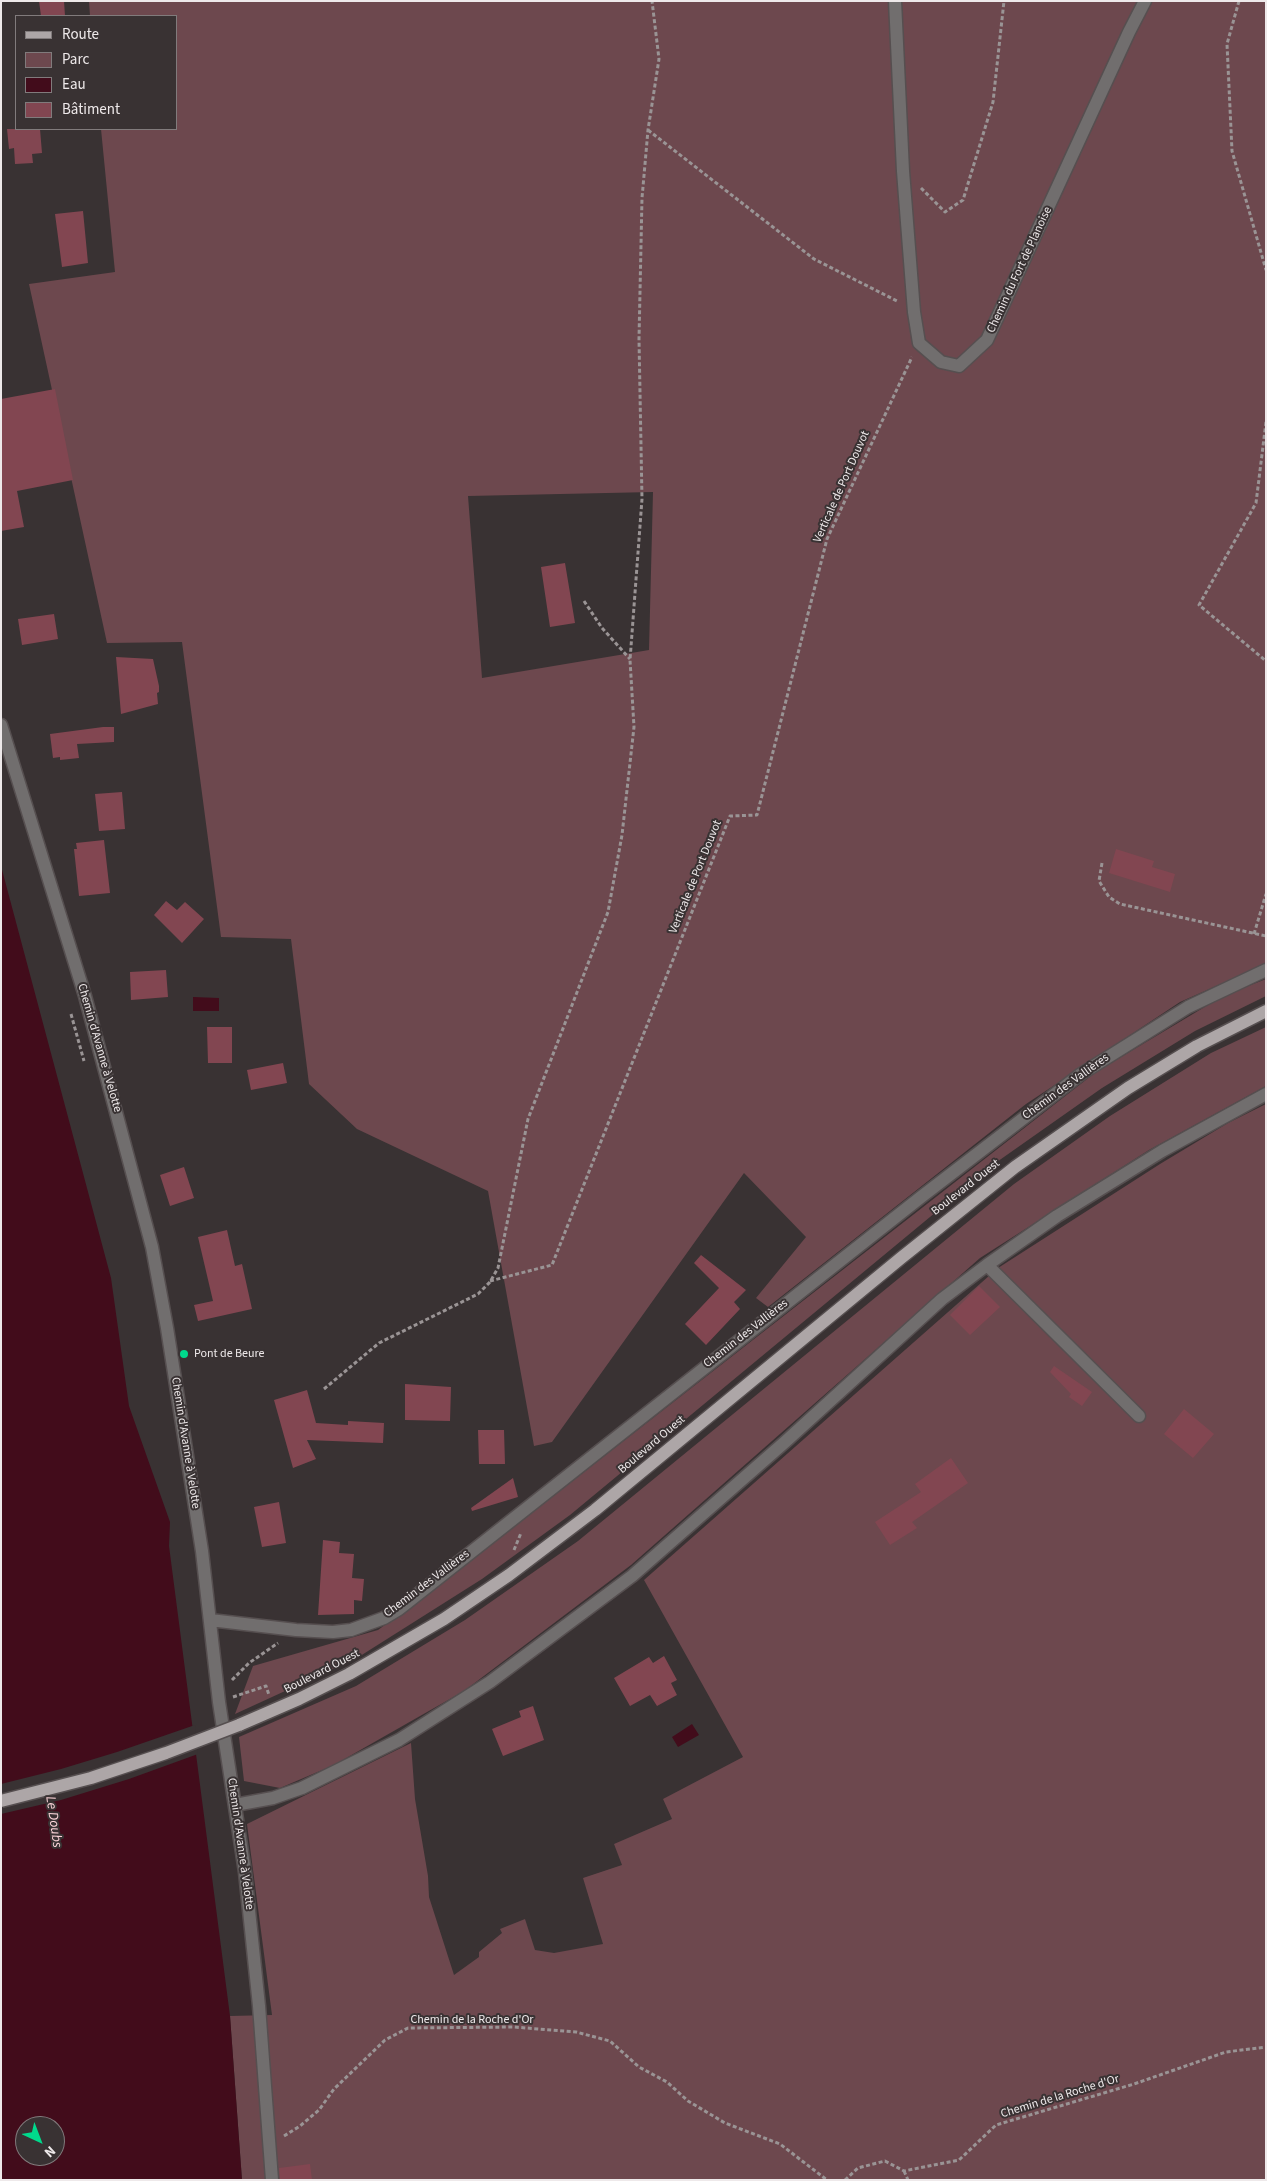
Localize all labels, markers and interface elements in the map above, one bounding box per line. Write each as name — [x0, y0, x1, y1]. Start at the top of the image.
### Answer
legend — [15, 15, 178, 130]
text: Route — [62, 24, 99, 45]
text: Parc — [62, 49, 89, 70]
text: Eau — [62, 74, 86, 95]
text: Bâtiment — [62, 99, 120, 120]
street label: Chemin du Fort de Planoise — [984, 205, 1056, 335]
street label: Verticale de Port Douvot — [811, 429, 873, 545]
street label: Verticale de Port Douvot — [667, 818, 725, 936]
street label: Chemin d'Avanne à Velotte — [74, 982, 124, 1114]
street label: Chemin des Vallières — [1020, 1051, 1112, 1123]
street label: Boulevard Ouest — [929, 1157, 1003, 1219]
street label: Chemin des Vallières — [701, 1297, 791, 1371]
place label: Pont de Beure — [194, 1347, 265, 1361]
marker: Pont de Beure — [178, 1348, 190, 1360]
street label: Chemin d'Avanne à Velotte — [167, 1376, 203, 1510]
street label: Boulevard Ouest — [616, 1413, 688, 1477]
street label: Chemin des Vallières — [381, 1547, 473, 1621]
street label: Boulevard Ouest — [282, 1647, 362, 1697]
street label: Chemin d'Avanne à Velotte — [224, 1777, 256, 1911]
water label: Le Doubs — [41, 1795, 65, 1849]
street label: Chemin de la Roche d'Or — [410, 2013, 534, 2027]
street label: Chemin de la Roche d'Or — [999, 2072, 1121, 2122]
north arrow — [15, 2116, 65, 2166]
text: N — [39, 2141, 60, 2162]

